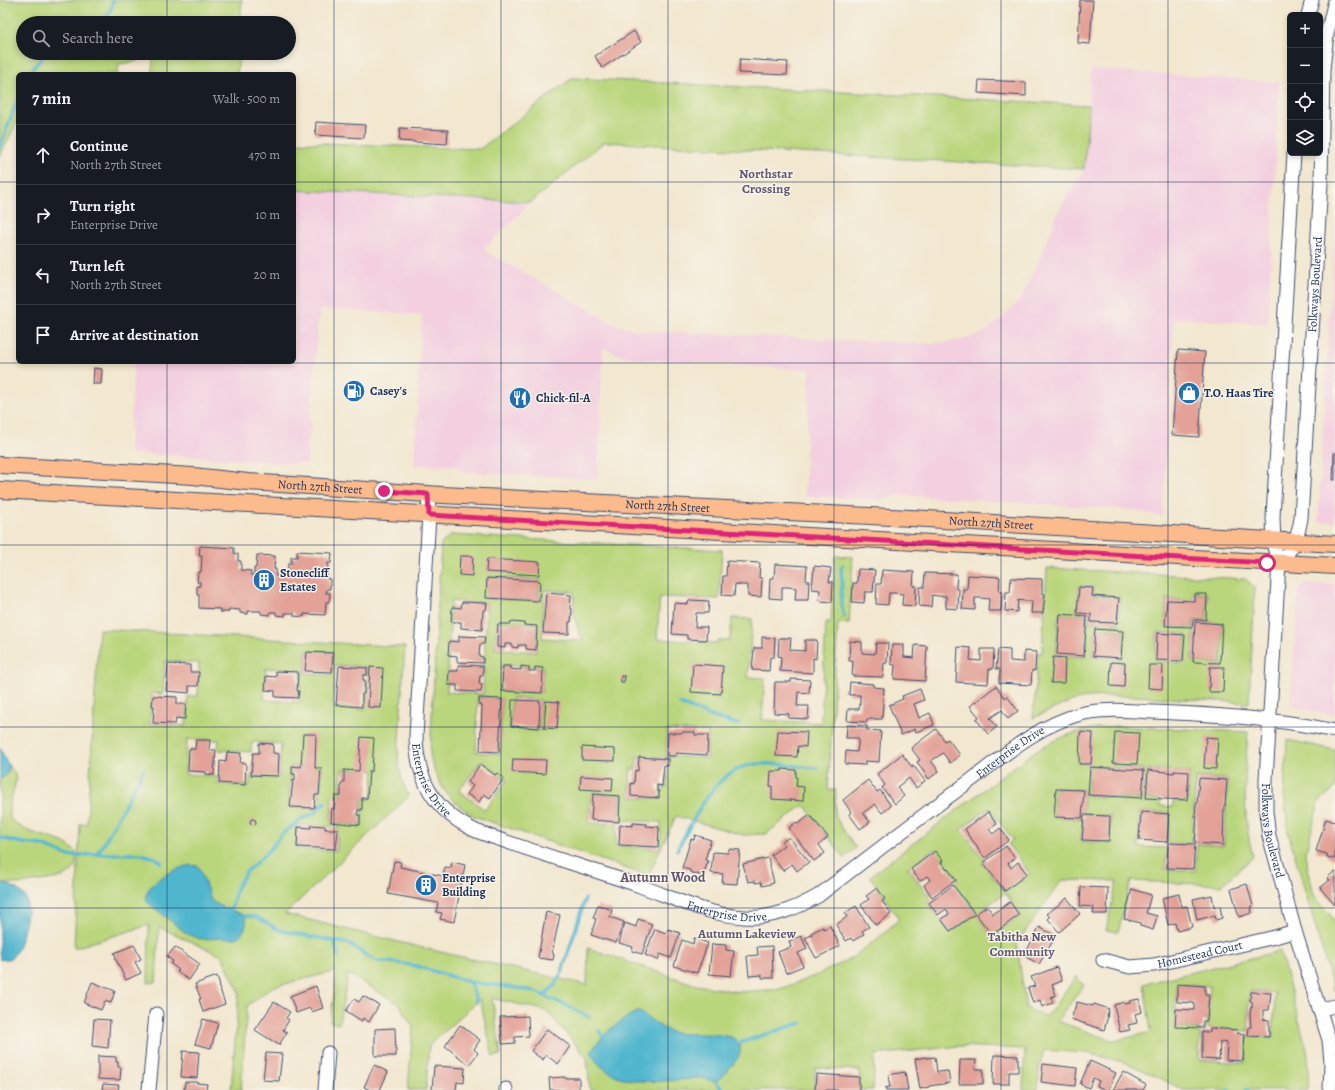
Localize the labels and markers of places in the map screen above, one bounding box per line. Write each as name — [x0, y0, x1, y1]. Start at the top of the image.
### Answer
fuel station icon: Casey's — [341, 378, 367, 404]
shop icon: T.O. Haas Tire — [1176, 380, 1202, 406]
place label: Casey's — [370, 383, 407, 399]
restaurant icon: Chick-fil-A — [507, 385, 533, 411]
place label: T.O. Haas Tire — [1204, 385, 1274, 401]
place label: Chick-fil-A — [536, 390, 591, 406]
place label: Stonecliff Estates — [280, 565, 331, 595]
building icon: Stonecliff Estates — [251, 567, 277, 593]
place label: Enterprise Building — [442, 870, 496, 900]
building icon: Enterprise Building — [413, 872, 439, 898]

